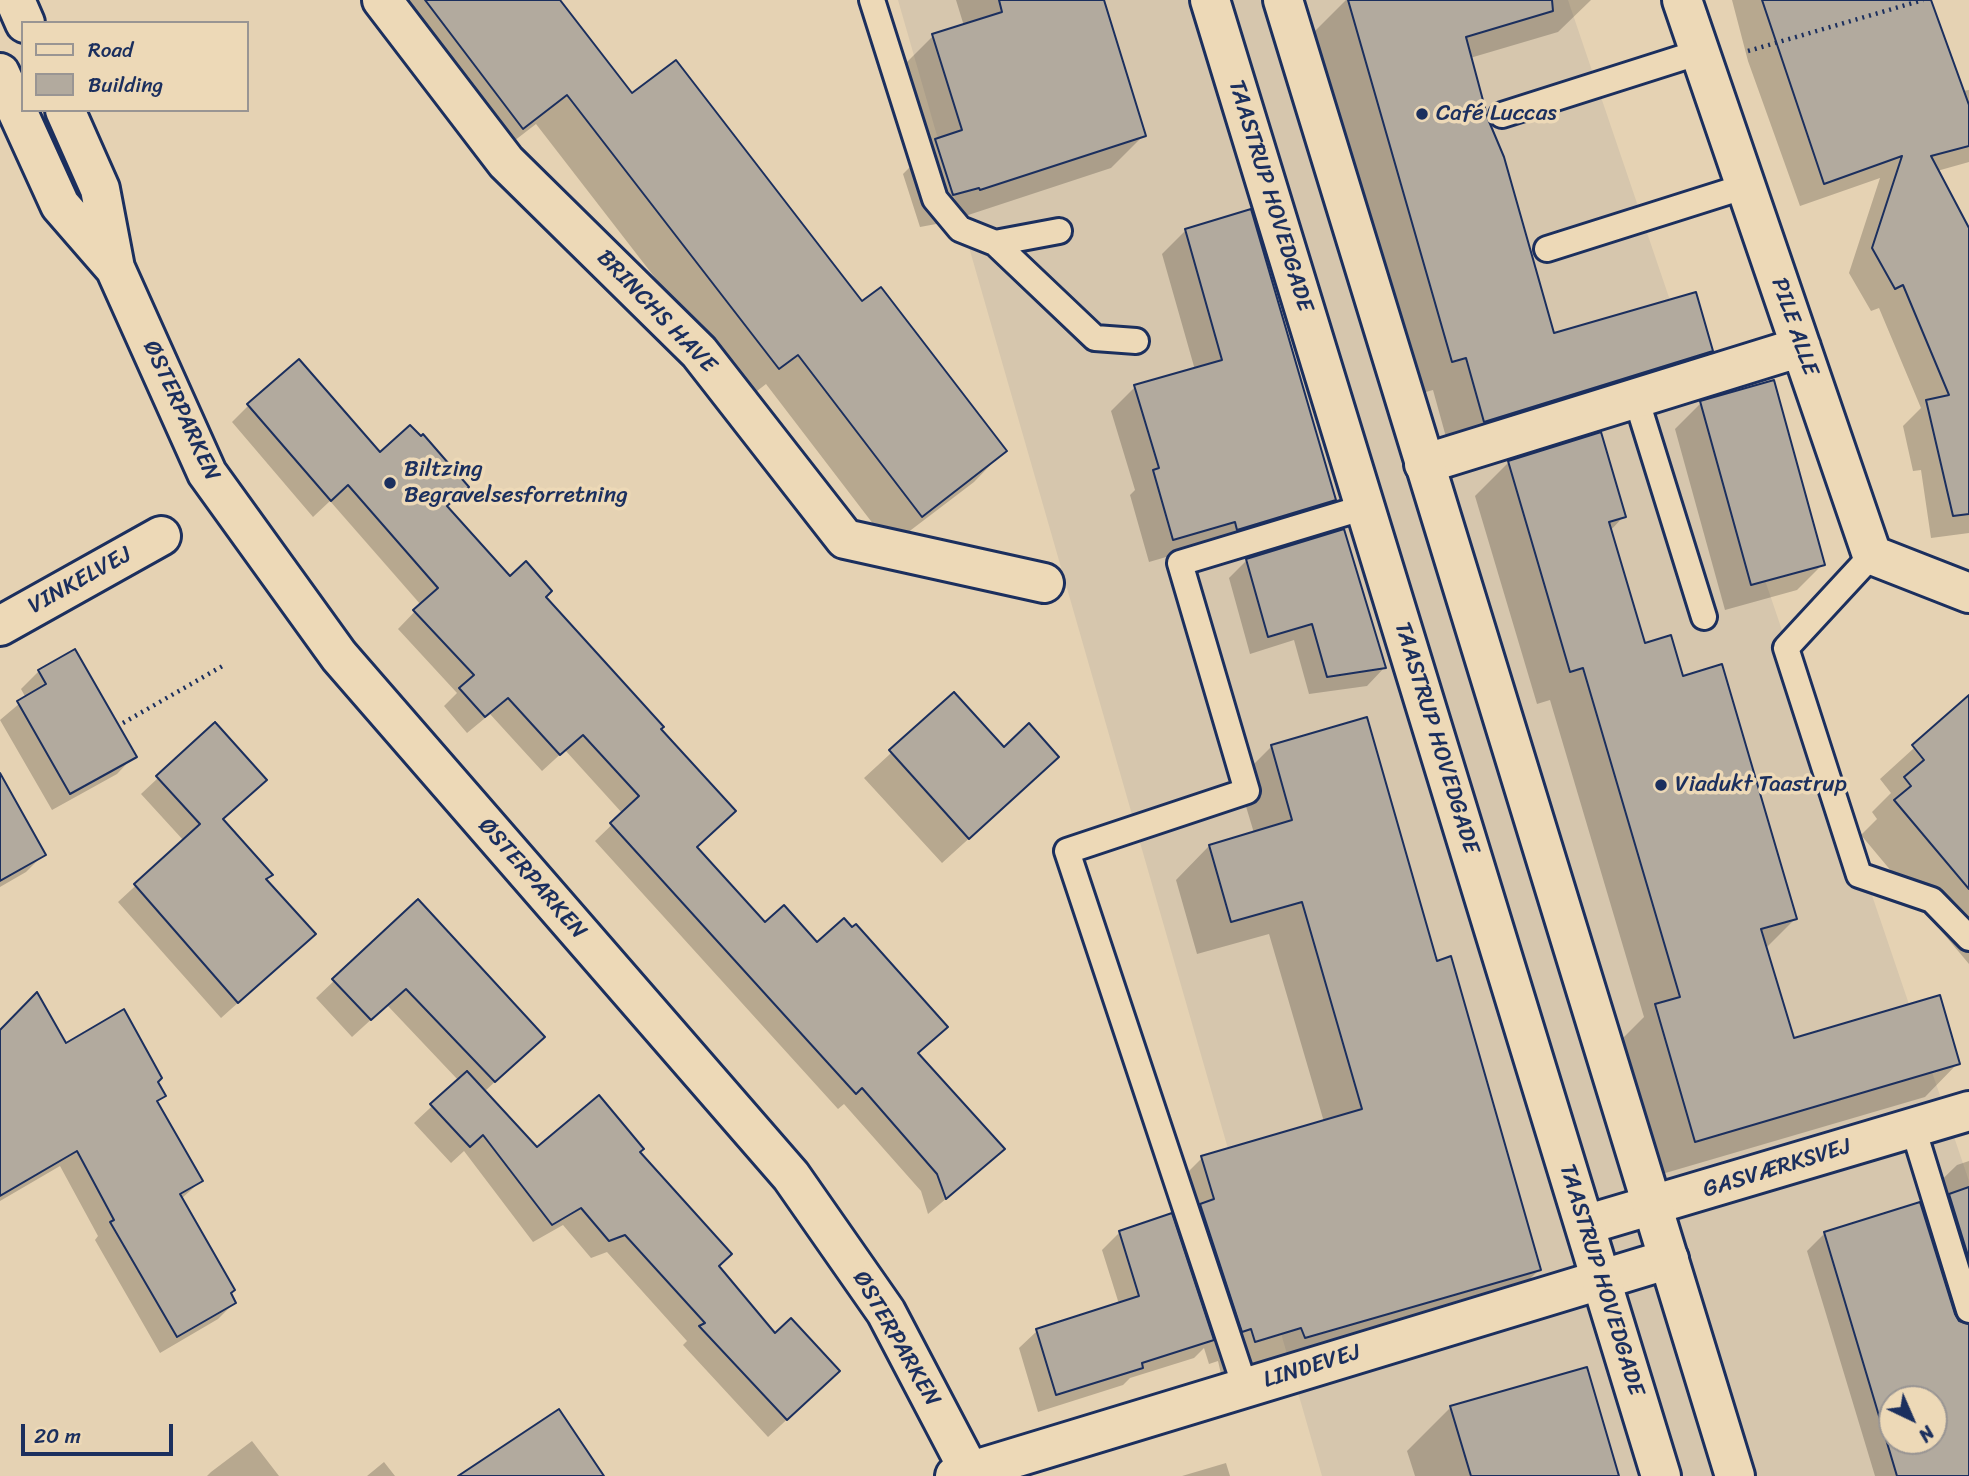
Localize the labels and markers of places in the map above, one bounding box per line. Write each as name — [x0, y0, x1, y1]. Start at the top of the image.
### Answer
place label: Café Luccas — [1436, 100, 1557, 128]
marker: Café Luccas — [1414, 106, 1430, 122]
place label: Biltzing Begravelsesforretning — [404, 456, 628, 510]
marker: Biltzing Begravelsesforretning — [382, 475, 398, 491]
place label: Viadukt Taastrup — [1675, 771, 1847, 799]
marker: Viadukt Taastrup — [1653, 777, 1669, 793]

